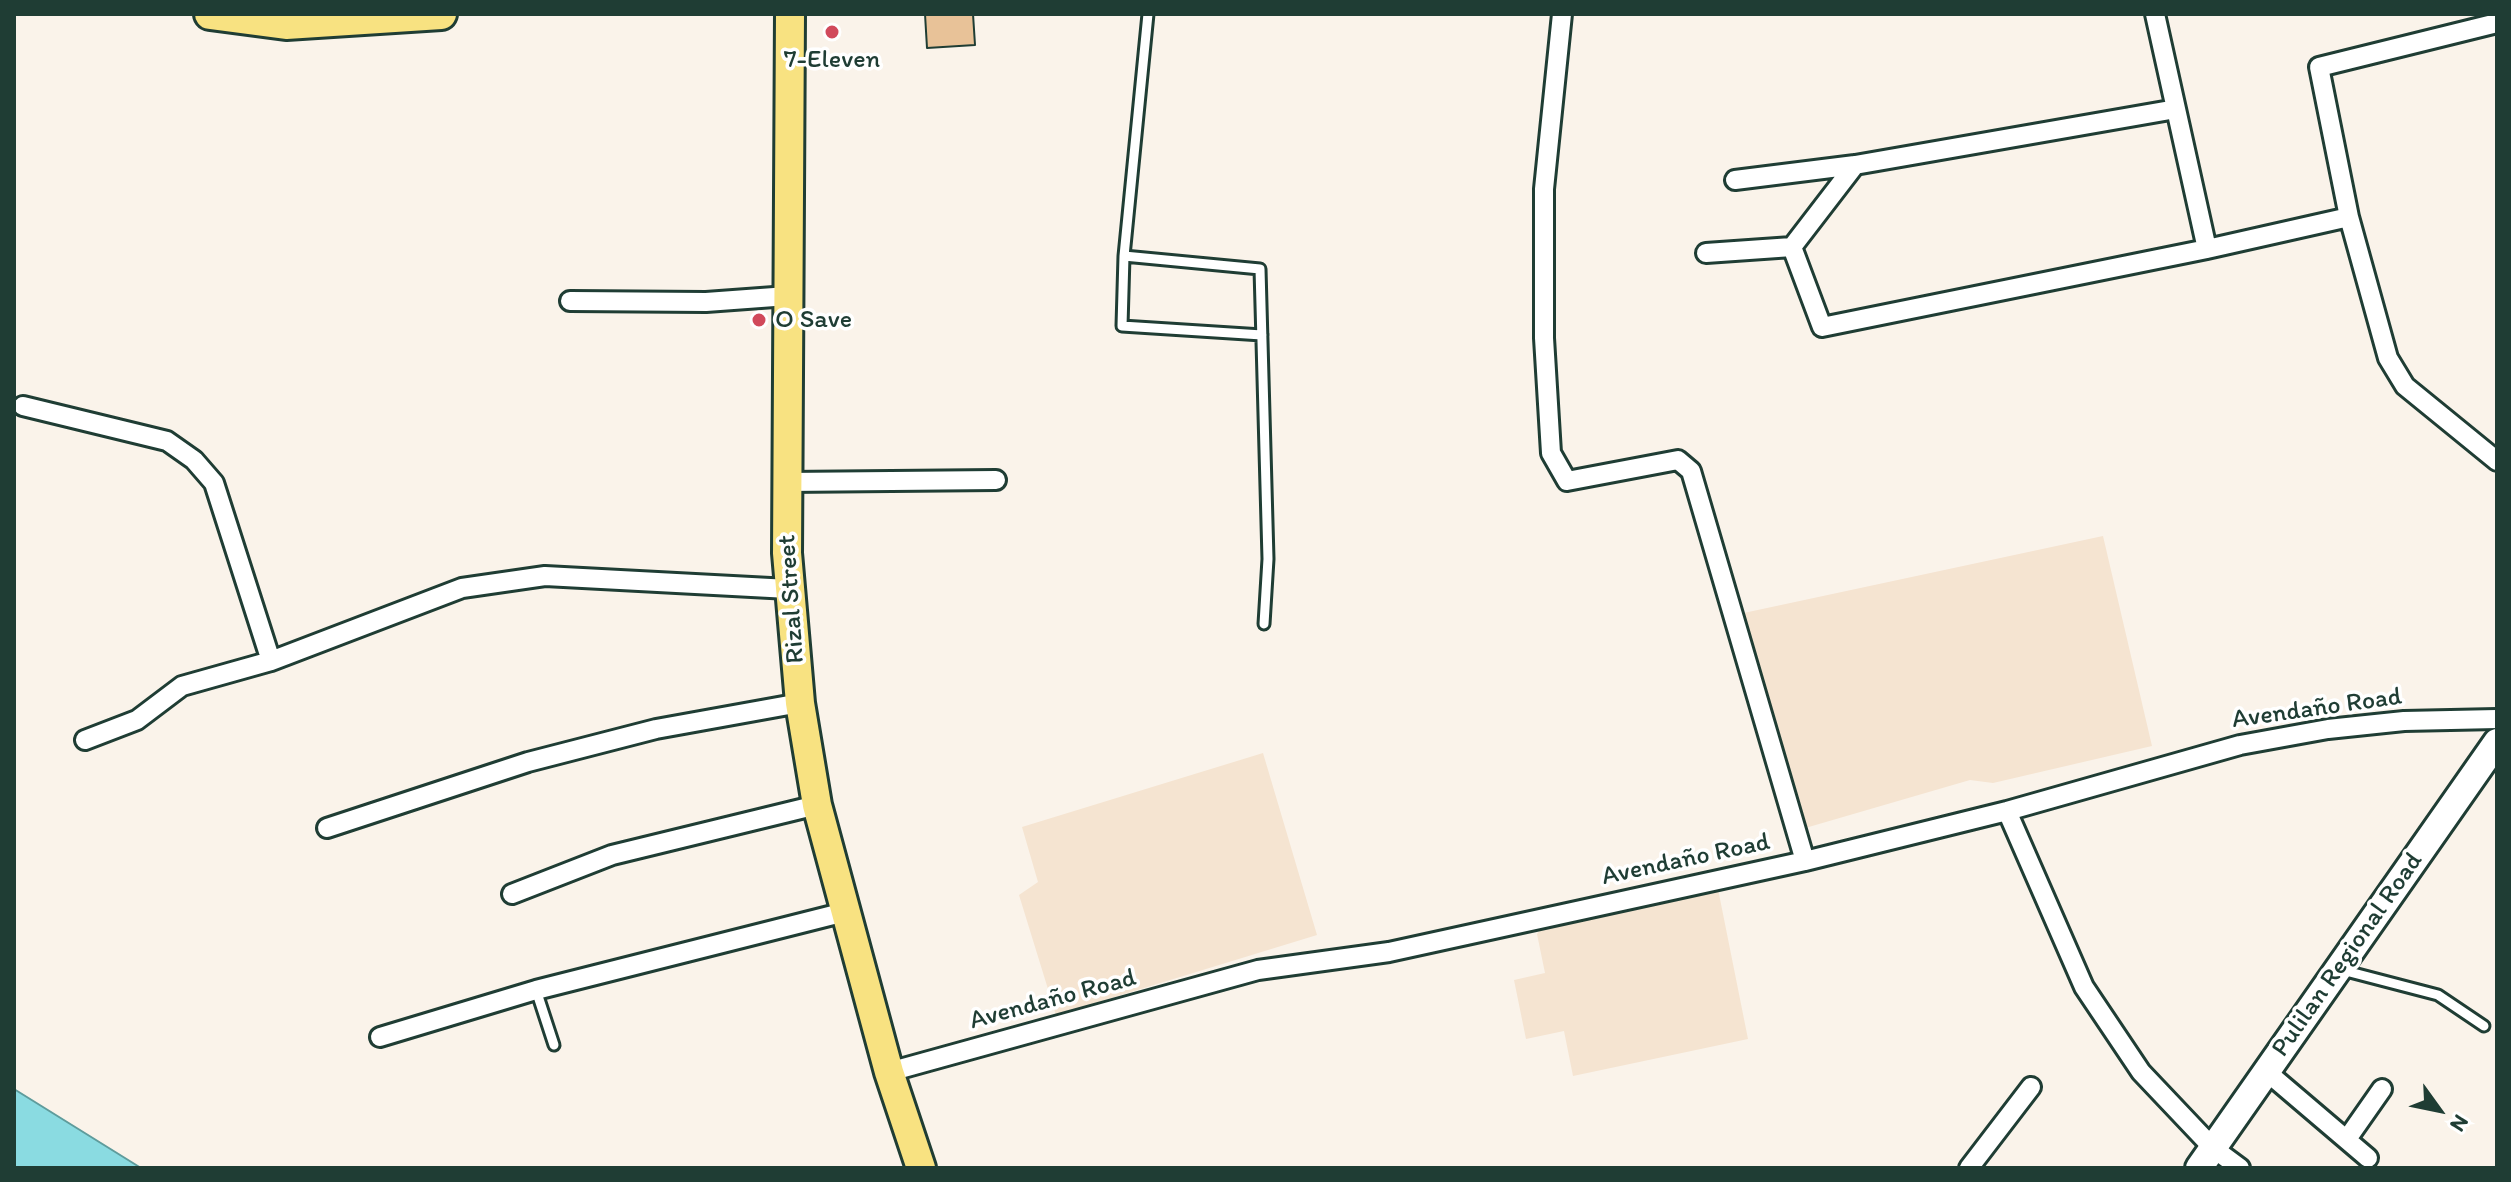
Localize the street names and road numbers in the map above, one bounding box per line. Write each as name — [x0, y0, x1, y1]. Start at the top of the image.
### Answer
street label: Rizal Street — [772, 533, 812, 665]
street label: Avendaño Road — [2230, 682, 2404, 736]
street label: Avendaño Road — [1599, 827, 1773, 893]
street label: Pulilan Regional Road — [2266, 847, 2430, 1063]
street label: Avendaño Road — [966, 963, 1140, 1037]

